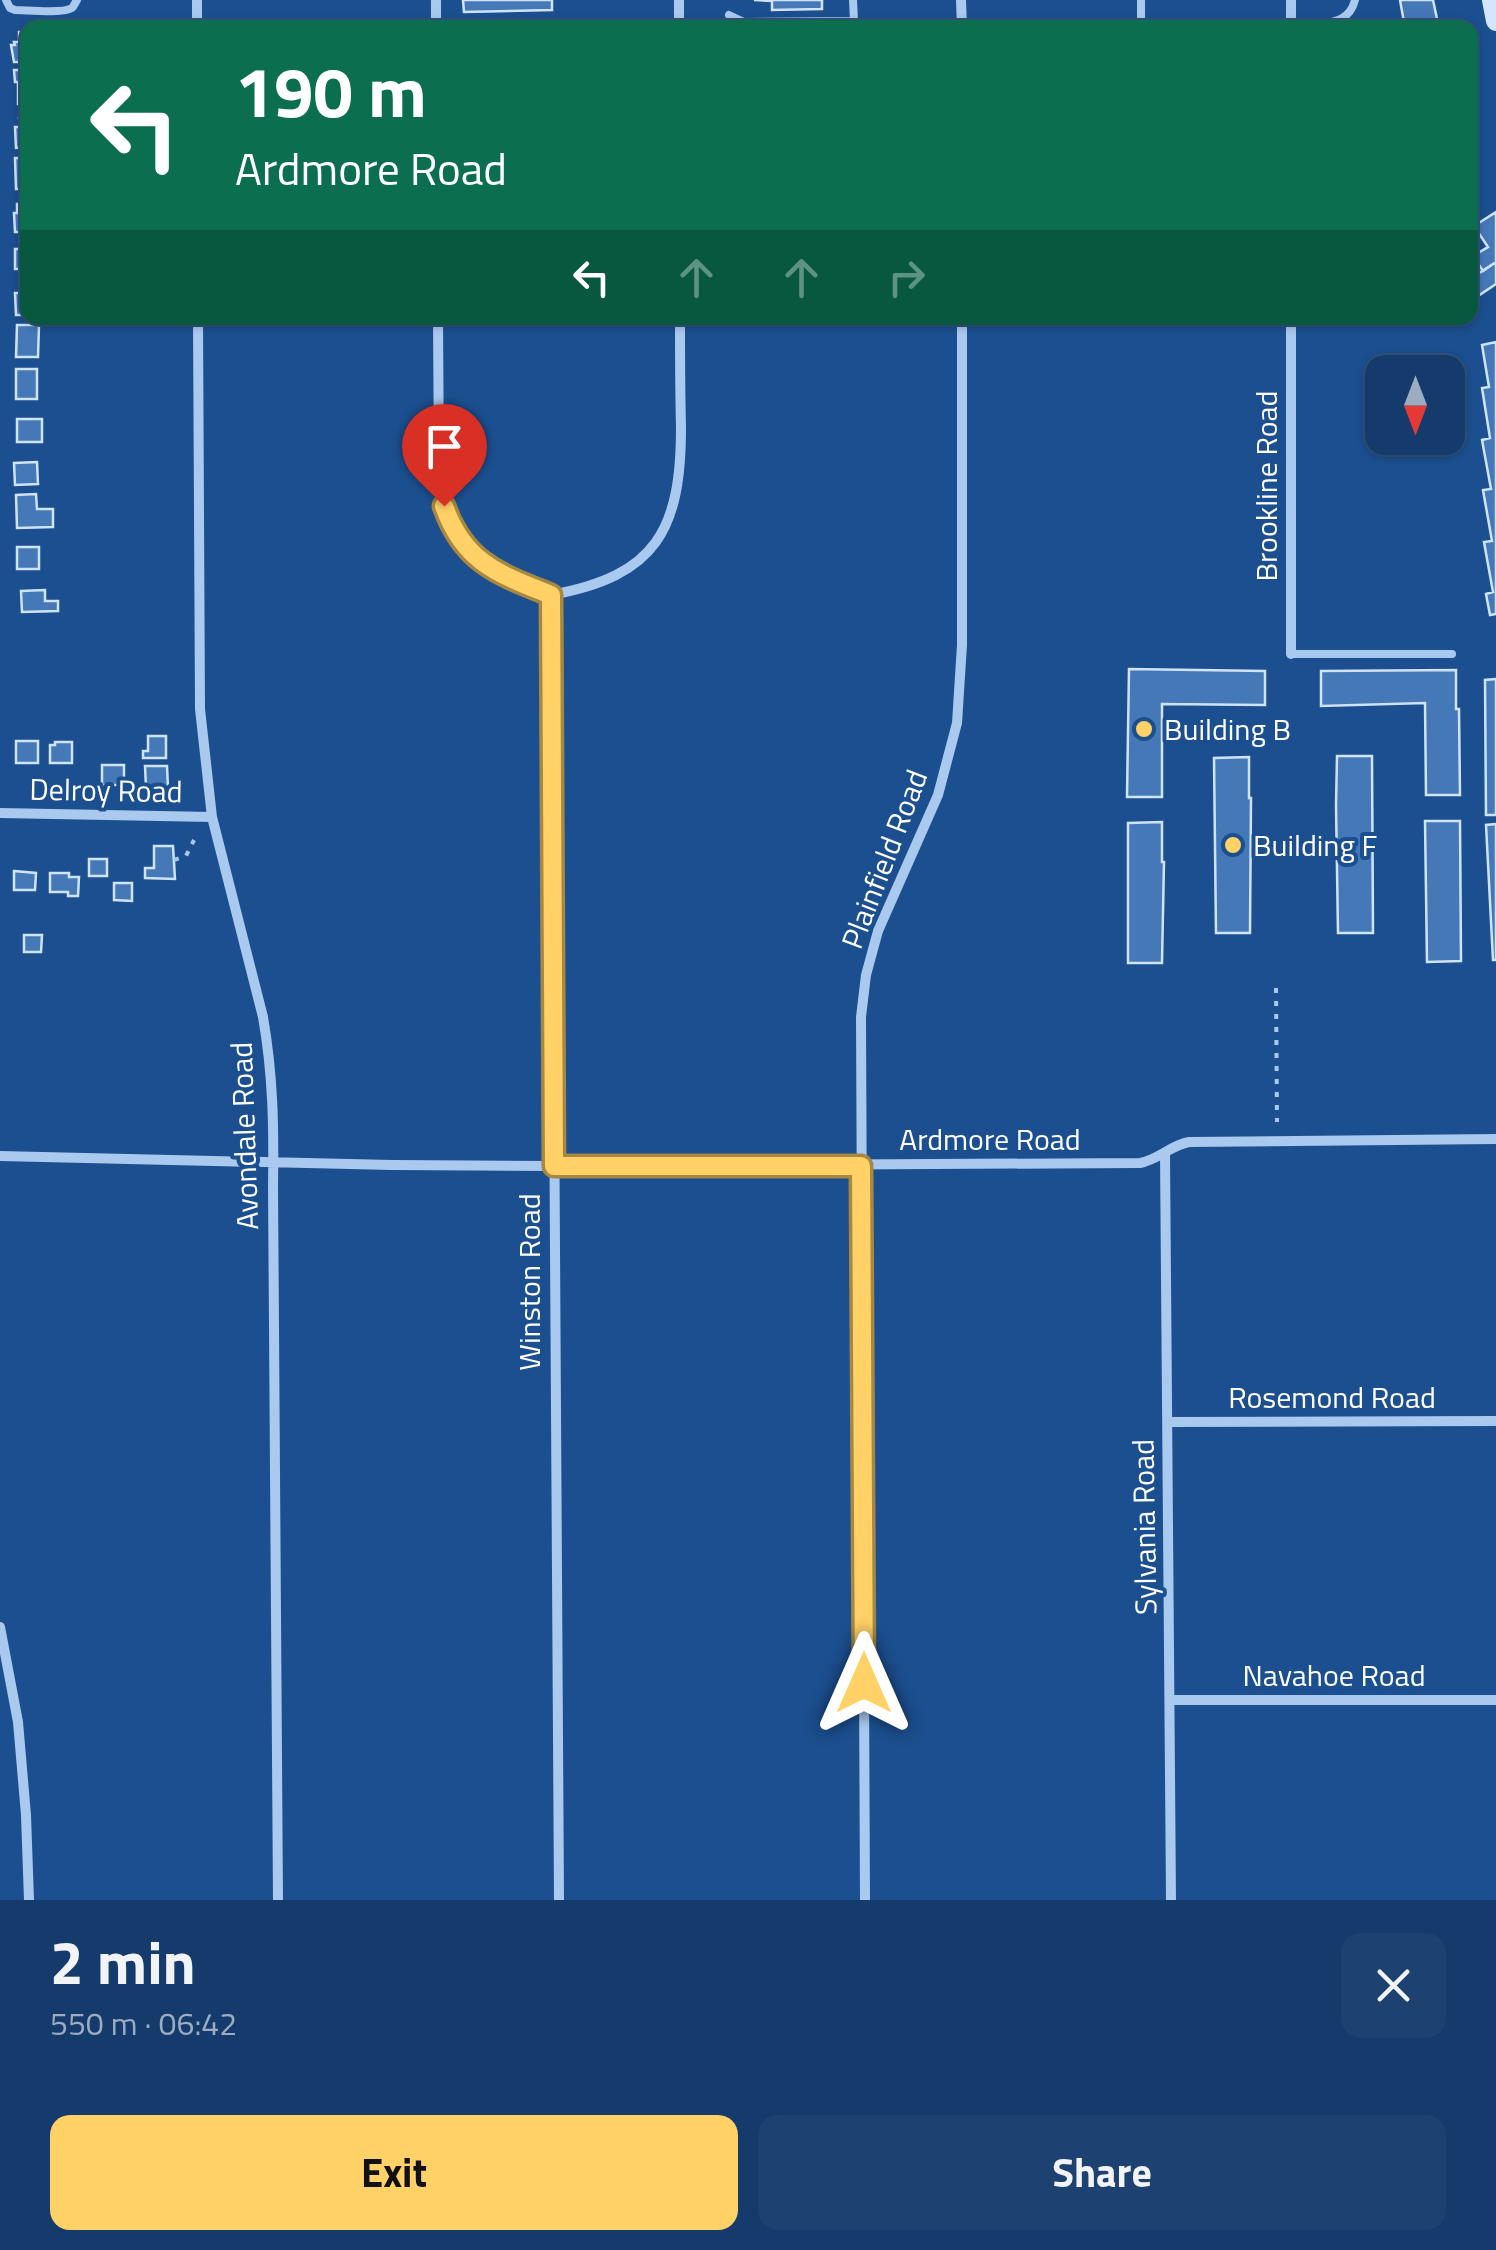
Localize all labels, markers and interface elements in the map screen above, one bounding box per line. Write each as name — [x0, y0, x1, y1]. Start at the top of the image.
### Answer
text: 190 m — [235, 38, 427, 144]
icon: left — [70, 60, 200, 190]
text: Ardmore Road — [235, 134, 507, 202]
icon: left — [564, 250, 619, 305]
icon: ahead — [669, 250, 724, 305]
icon: ahead — [774, 250, 829, 305]
icon: right — [879, 250, 934, 305]
north arrow — [1365, 355, 1465, 455]
map controls — [1365, 355, 1465, 455]
street label: Brookline Road — [1243, 391, 1289, 581]
pin — [402, 404, 487, 507]
icon: arrive — [417, 419, 472, 474]
place label: Building B — [1164, 706, 1291, 752]
marker: Building B — [1133, 718, 1155, 740]
street label: Plainfield Road — [829, 763, 939, 955]
street label: Delroy Road — [29, 766, 183, 814]
place label: Building F — [1253, 822, 1377, 868]
marker: Building F — [1222, 834, 1244, 856]
street label: Avondale Road — [218, 1041, 270, 1231]
street label: Ardmore Road — [899, 1116, 1081, 1162]
street label: Winston Road — [506, 1193, 552, 1371]
street label: Rosemond Road — [1228, 1374, 1436, 1420]
street label: Sylvania Road — [1119, 1439, 1169, 1615]
position arrow — [812, 1631, 916, 1735]
street label: Navahoe Road — [1242, 1652, 1426, 1698]
text: 2 min — [50, 1916, 196, 2007]
button: close — [1341, 1933, 1446, 2038]
text: 550 m · 06:42 — [50, 1999, 237, 2047]
button: Exit — [50, 2115, 738, 2230]
button: Share — [758, 2115, 1446, 2230]

